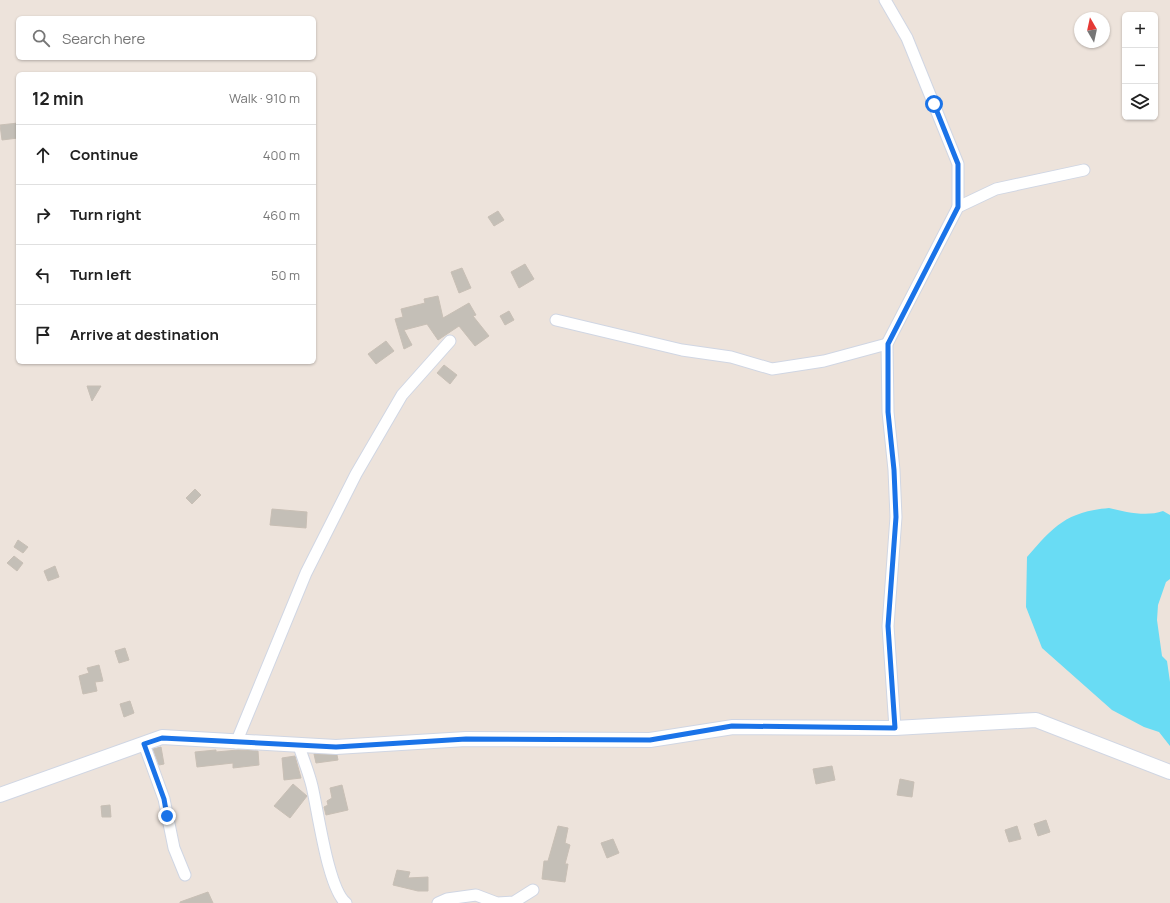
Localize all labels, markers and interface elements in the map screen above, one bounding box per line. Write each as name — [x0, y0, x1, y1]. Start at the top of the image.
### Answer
north arrow — [1074, 12, 1110, 48]
map controls — [1122, 12, 1158, 120]
button: + — [1122, 12, 1158, 48]
search box — [16, 16, 316, 60]
icon: search — [30, 27, 52, 49]
text: Search here — [62, 28, 145, 49]
button: − — [1122, 48, 1158, 84]
button: layers — [1122, 84, 1158, 120]
text: 12 min — [32, 87, 84, 110]
text: Walk · 910 m — [229, 89, 300, 107]
route start — [925, 95, 943, 113]
icon: ahead — [32, 144, 54, 166]
text: Continue — [70, 144, 138, 165]
text: 400 m — [263, 146, 300, 164]
icon: right — [32, 204, 54, 226]
text: Turn right — [70, 204, 141, 225]
text: 460 m — [263, 206, 300, 224]
icon: left — [32, 264, 54, 286]
text: Turn left — [70, 264, 132, 285]
text: 50 m — [271, 266, 300, 284]
icon: arrive — [32, 324, 54, 346]
text: Arrive at destination — [70, 324, 219, 345]
route end — [158, 807, 176, 825]

